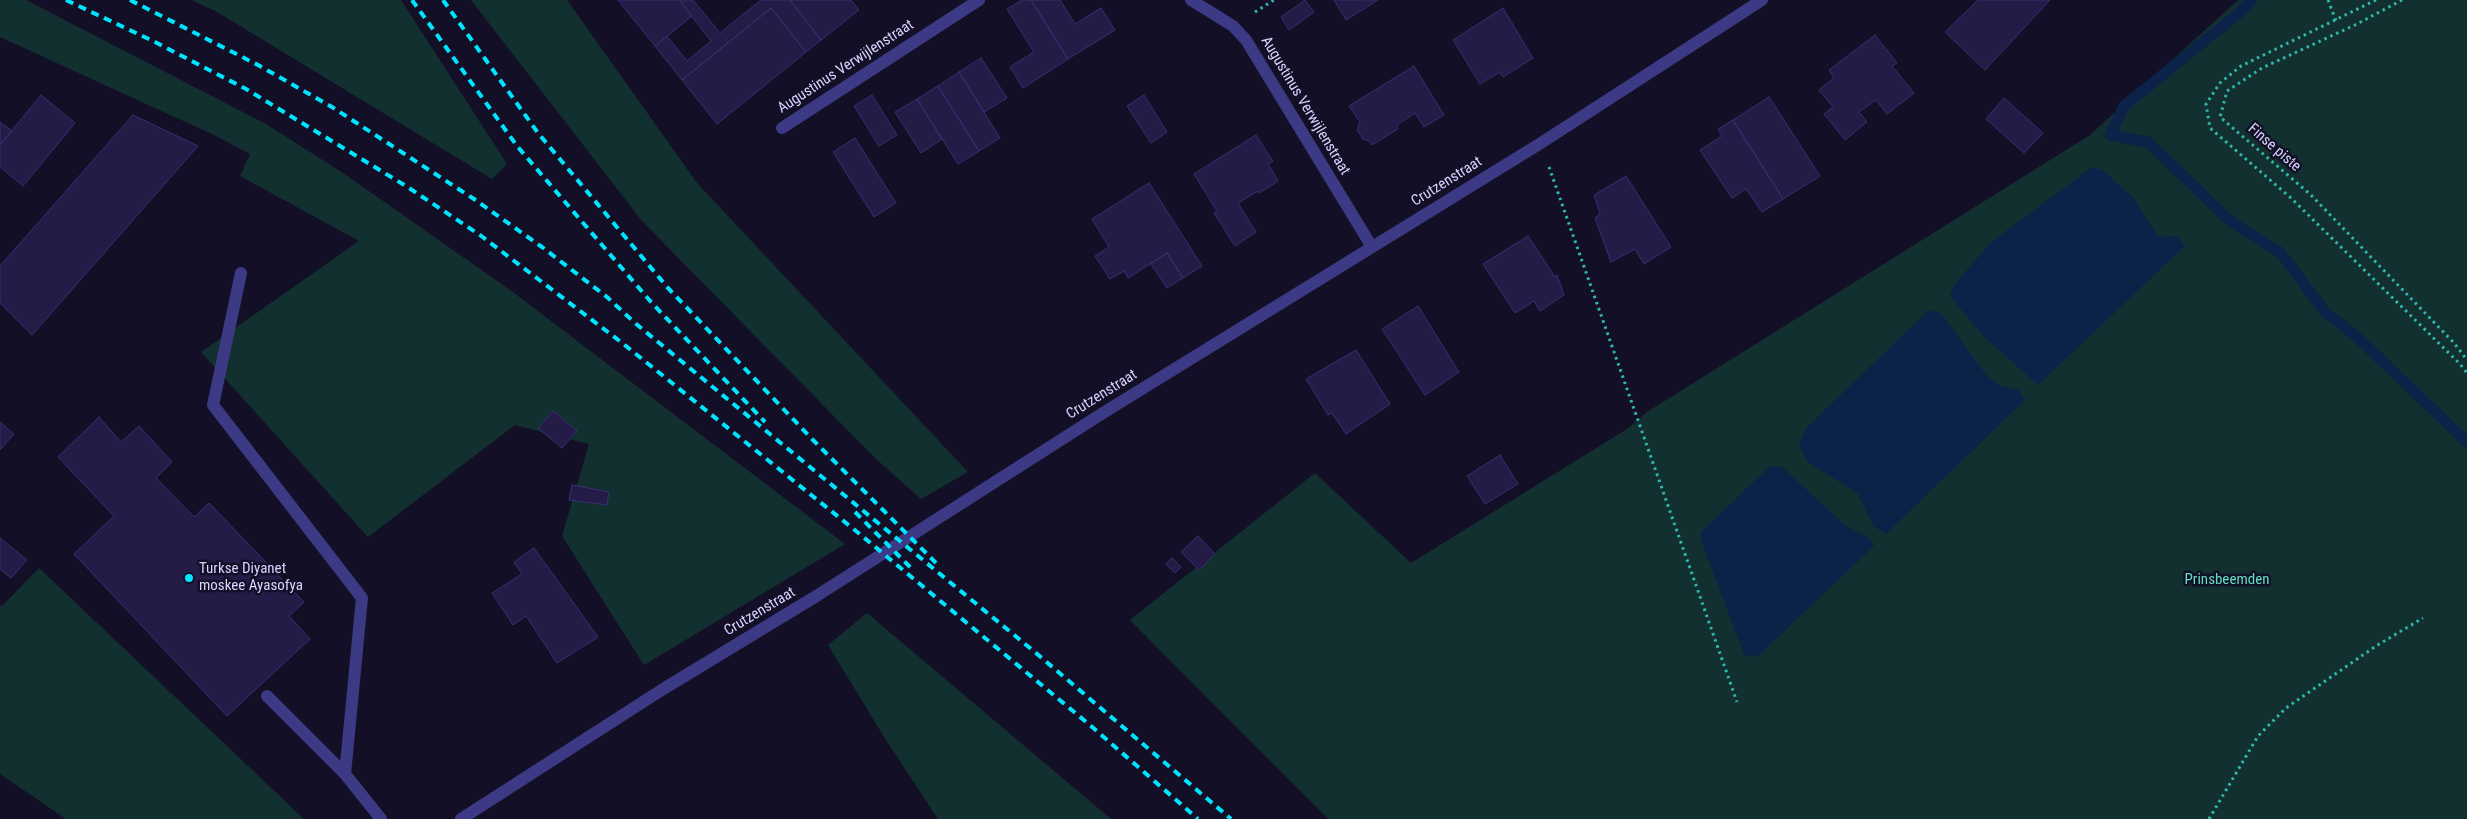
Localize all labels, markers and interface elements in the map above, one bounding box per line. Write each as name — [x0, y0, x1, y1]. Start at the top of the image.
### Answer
street label: Augustinus Verwijlenstraat — [775, 16, 917, 118]
street label: Augustinus Verwijlenstraat — [1256, 33, 1354, 179]
street label: Finse piste — [2244, 120, 2304, 176]
street label: Crutzenstraat — [1408, 153, 1486, 211]
street label: Crutzenstraat — [1063, 366, 1141, 424]
place label: Turkse Diyanet moskee Ayasofya — [199, 560, 303, 595]
park label: Prinsbeemden — [2185, 571, 2269, 589]
marker: Turkse Diyanet moskee Ayasofya — [183, 572, 195, 584]
street label: Crutzenstraat — [721, 584, 799, 640]

